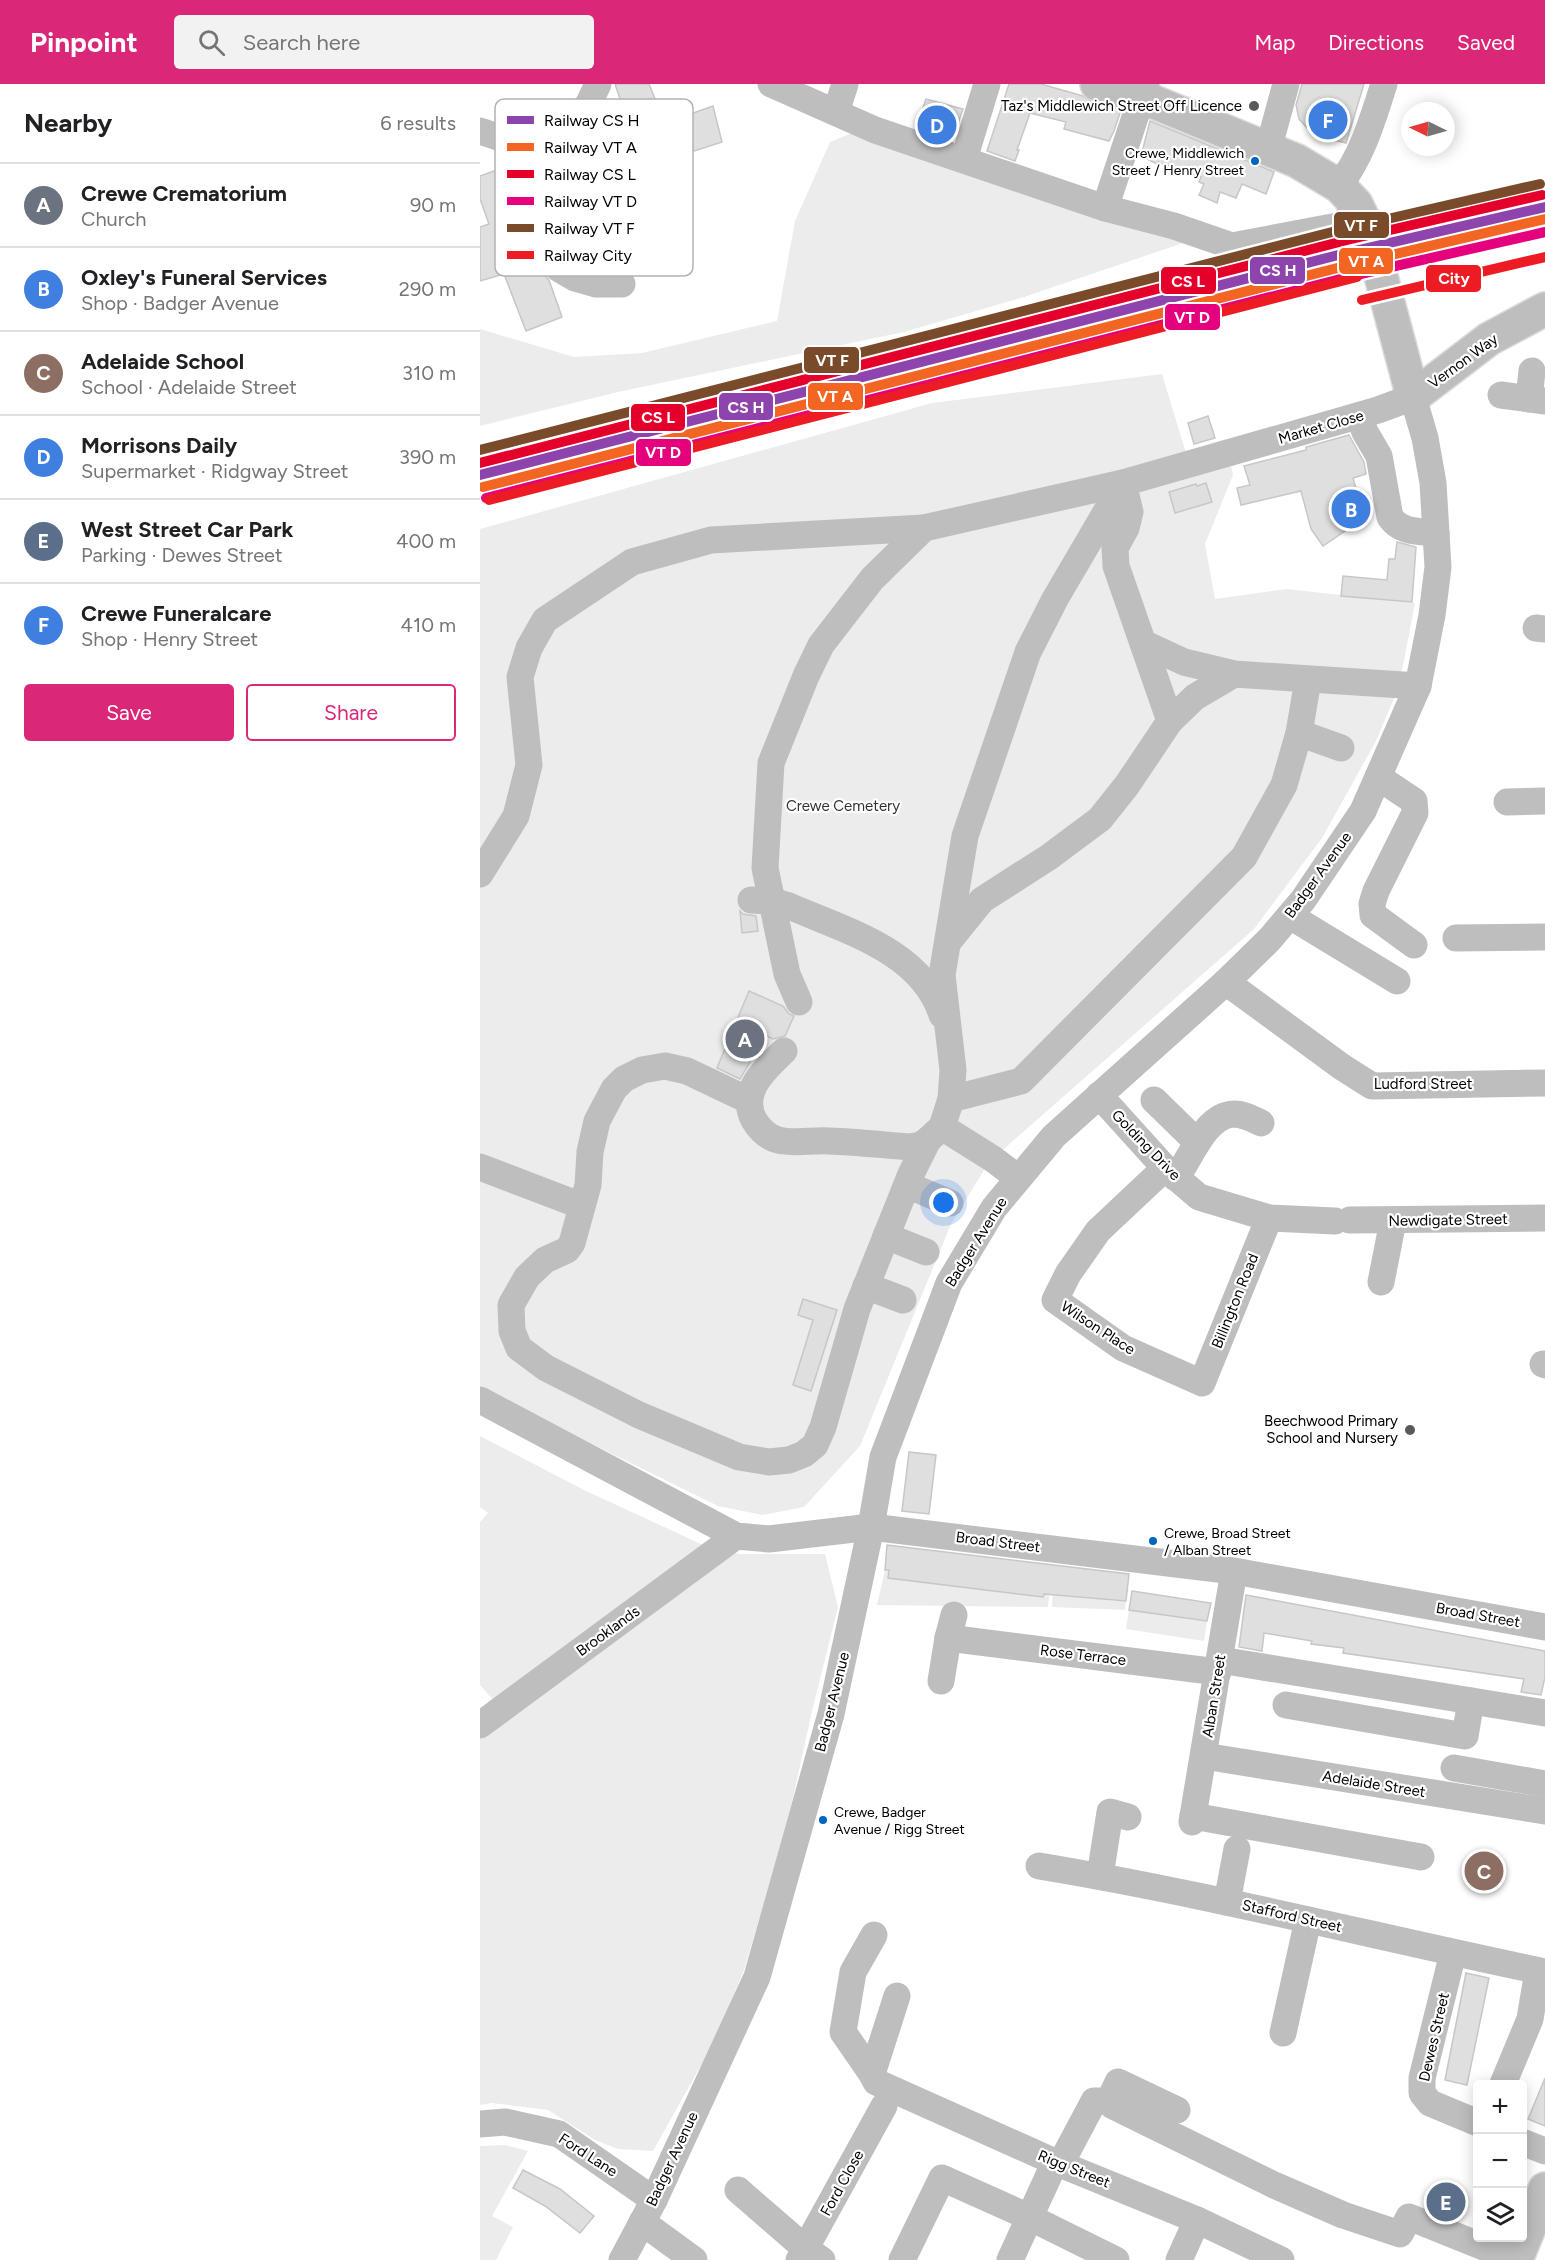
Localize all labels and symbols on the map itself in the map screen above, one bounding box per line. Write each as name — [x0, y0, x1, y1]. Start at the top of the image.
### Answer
place label: Taz's Middlewich Street Off Licence — [1001, 97, 1242, 115]
pin: F — [1308, 98, 1348, 142]
legend — [495, 99, 693, 276]
marker: Taz's Middlewich Street Off Licence — [1247, 99, 1261, 113]
pin: D — [918, 102, 956, 147]
north arrow — [1401, 102, 1455, 156]
text: Railway CS H — [544, 111, 640, 130]
text: Railway VT A — [544, 138, 637, 157]
place label: Crewe, Middlewich Street / Henry Street — [1112, 145, 1244, 179]
marker: Crewe, Middlewich Street / Henry Street — [1249, 155, 1261, 167]
text: Railway CS L — [544, 165, 636, 184]
text: Railway VT D — [544, 192, 637, 211]
line badge: VT F — [1333, 211, 1390, 239]
text: VT F — [1344, 216, 1378, 235]
text: Railway VT F — [544, 219, 635, 238]
text: Railway City — [544, 246, 632, 265]
line badge: VT A — [1338, 247, 1394, 275]
text: VT A — [1348, 252, 1385, 271]
line badge: CS H — [1249, 256, 1306, 285]
text: CS H — [1259, 261, 1297, 280]
line badge: City — [1425, 264, 1482, 293]
line badge: CS L — [1160, 266, 1217, 295]
text: City — [1438, 269, 1470, 288]
text: CS L — [1171, 272, 1205, 291]
line badge: VT D — [1164, 303, 1221, 331]
text: VT D — [1174, 308, 1210, 327]
street label: Vernon Way — [1425, 330, 1501, 392]
line badge: VT F — [803, 346, 860, 374]
text: VT F — [815, 351, 849, 370]
line badge: VT A — [807, 382, 864, 411]
text: VT A — [817, 387, 854, 406]
line badge: CS H — [718, 392, 774, 421]
text: CS H — [727, 398, 765, 417]
line badge: CS L — [630, 403, 686, 432]
street label: Market Close — [1276, 406, 1366, 448]
text: CS L — [641, 408, 675, 427]
line badge: VT D — [635, 438, 692, 467]
text: VT D — [645, 443, 681, 462]
pin: B — [1332, 486, 1370, 532]
park label: Crewe Cemetery — [786, 797, 900, 815]
street label: Badger Avenue — [1281, 828, 1355, 922]
pin: A — [726, 1016, 764, 1062]
street label: Ludford Street — [1374, 1075, 1473, 1093]
street label: Golding Drive — [1108, 1106, 1184, 1184]
your location — [929, 1188, 958, 1217]
street label: Badger Avenue — [941, 1194, 1011, 1290]
street label: Newdigate Street — [1388, 1210, 1508, 1230]
street label: Billington Road — [1208, 1251, 1262, 1351]
street label: Wilson Place — [1058, 1297, 1138, 1359]
place label: Beechwood Primary School and Nursery — [1264, 1412, 1398, 1447]
marker: Beechwood Primary School and Nursery — [1403, 1423, 1417, 1437]
place label: Crewe, Broad Street / Alban Street — [1164, 1525, 1291, 1559]
street label: Broad Street — [955, 1528, 1042, 1556]
marker: Crewe, Broad Street / Alban Street — [1147, 1535, 1159, 1547]
street label: Broad Street — [1435, 1599, 1522, 1631]
street label: Brooklands — [573, 1602, 643, 1660]
street label: Rose Terrace — [1039, 1641, 1127, 1669]
street label: Badger Avenue — [811, 1650, 853, 1754]
street label: Alban Street — [1199, 1653, 1230, 1739]
street label: Adelaide Street — [1321, 1767, 1427, 1801]
place label: Crewe, Badger Avenue / Rigg Street — [834, 1804, 965, 1838]
marker: Crewe, Badger Avenue / Rigg Street — [817, 1814, 829, 1826]
pin: C — [1464, 1848, 1504, 1894]
street label: Stafford Street — [1240, 1896, 1344, 1936]
street label: Dewes Street — [1415, 1990, 1453, 2083]
street label: Badger Avenue — [642, 2109, 702, 2209]
street label: Ford Lane — [555, 2129, 621, 2181]
street label: Rigg Street — [1035, 2146, 1113, 2192]
street label: Ford Close — [817, 2147, 867, 2219]
pin: E — [1426, 2180, 1466, 2224]

